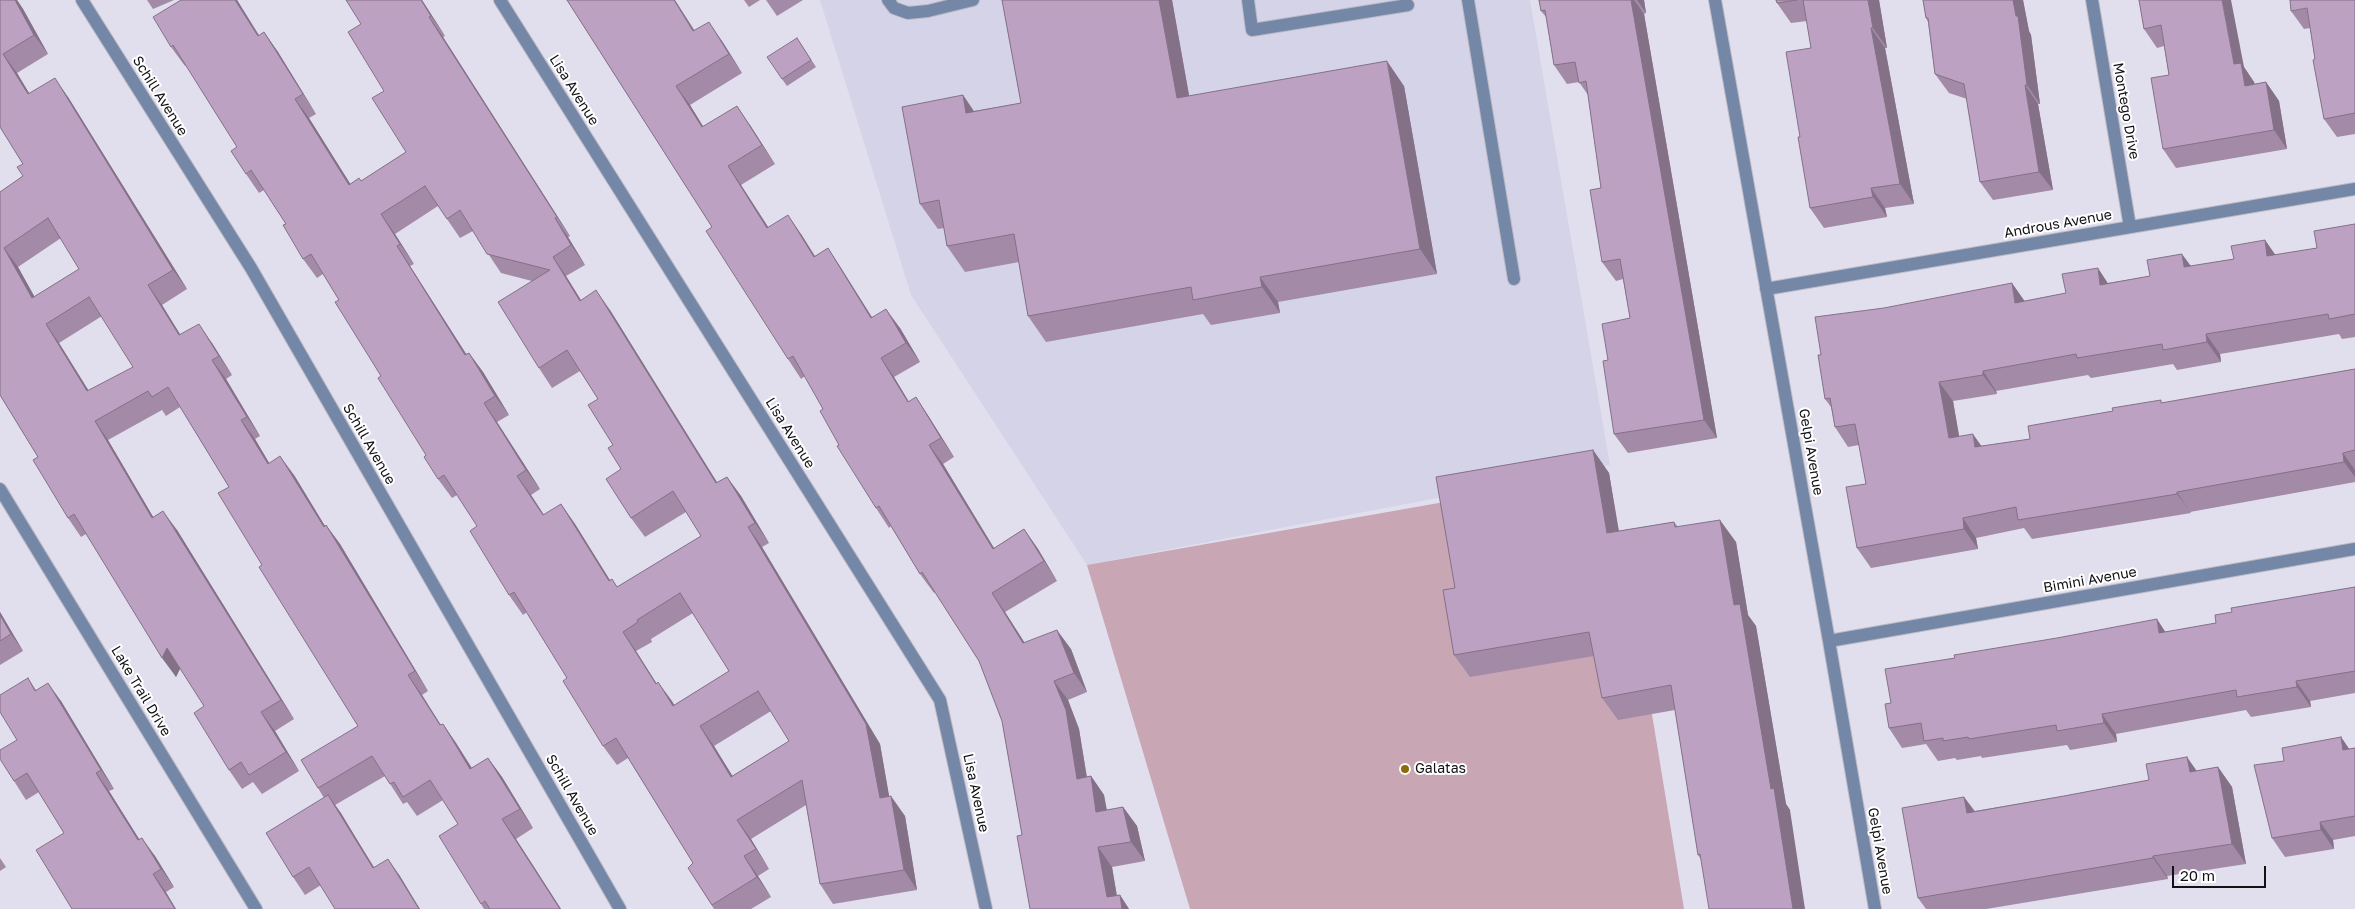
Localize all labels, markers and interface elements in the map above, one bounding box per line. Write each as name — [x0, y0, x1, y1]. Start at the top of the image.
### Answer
street label: Lisa Avenue — [546, 52, 602, 128]
street label: Schill Avenue — [129, 53, 191, 139]
street label: Montego Drive — [2109, 61, 2143, 161]
street label: Androus Avenue — [2003, 206, 2113, 242]
street label: Lisa Avenue — [762, 395, 818, 471]
street label: Schill Avenue — [339, 400, 399, 488]
street label: Gelpi Avenue — [1795, 407, 1827, 497]
street label: Bimini Avenue — [2042, 564, 2138, 596]
street label: Lake Trail Drive — [107, 643, 175, 739]
street label: Schill Avenue — [542, 751, 602, 839]
street label: Lisa Avenue — [959, 752, 993, 834]
place label: Galatas — [1415, 761, 1466, 777]
marker: Galatas — [1399, 763, 1411, 775]
street label: Gelpi Avenue — [1864, 806, 1896, 896]
scale bar — [2175, 856, 2269, 888]
text: 20 m — [2180, 866, 2215, 884]

